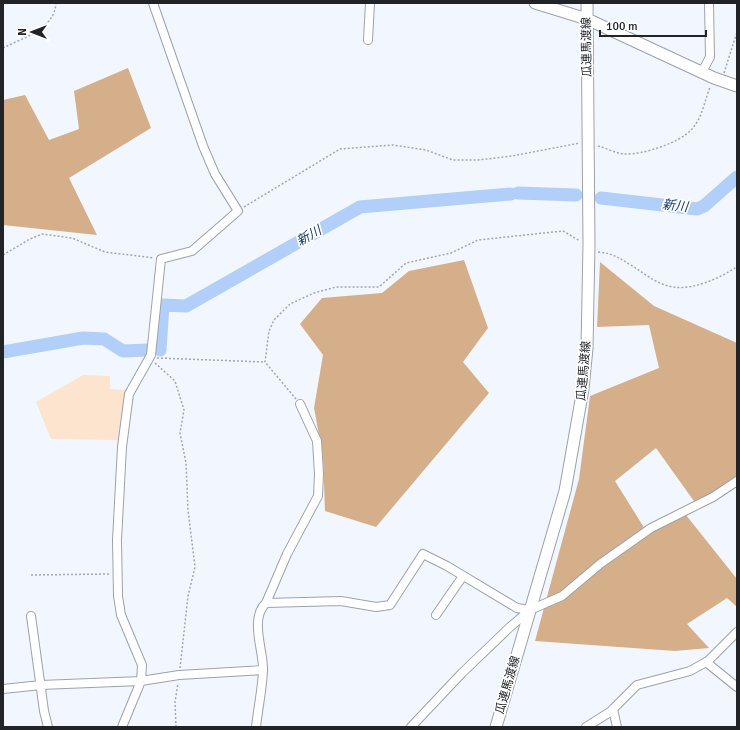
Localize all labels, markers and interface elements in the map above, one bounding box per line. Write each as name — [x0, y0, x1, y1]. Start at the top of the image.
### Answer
north arrow — [12, 12, 52, 52]
scale bar — [600, 12, 706, 38]
street label: 瓜連馬渡線 — [579, 17, 595, 77]
text: 100 m — [606, 19, 638, 34]
text: N — [16, 28, 29, 36]
water label: 新川 — [661, 197, 691, 216]
water label: 新川 — [294, 222, 326, 249]
street label: 瓜連馬渡線 — [574, 340, 594, 402]
street label: 瓜連馬渡線 — [493, 654, 523, 716]

